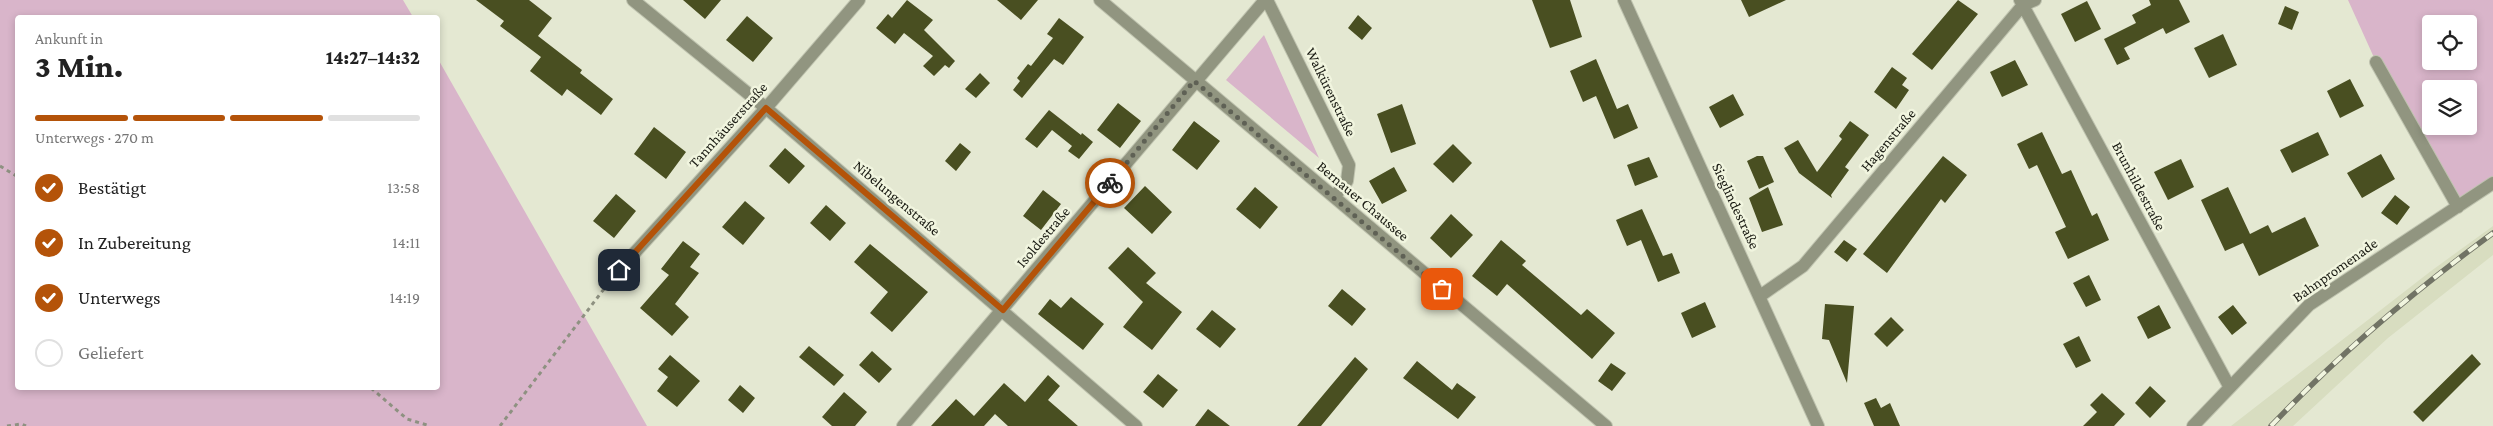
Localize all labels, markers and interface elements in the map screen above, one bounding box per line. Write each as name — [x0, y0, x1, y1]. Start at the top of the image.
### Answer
map controls — [2422, 15, 2477, 135]
button: locate — [2422, 15, 2477, 70]
text: Ankunft in — [35, 30, 103, 47]
street label: Walkürenstraße — [1303, 45, 1360, 139]
text: 14:27–14:32 — [326, 47, 420, 68]
text: 3 Min. — [35, 48, 123, 84]
street label: Tannhäuserstraße — [686, 79, 771, 171]
button: layers — [2422, 80, 2477, 135]
street label: Hagenstraße — [1857, 105, 1920, 175]
text: Unterwegs · 270 m — [35, 129, 154, 146]
street label: Brunhildestraße — [2109, 139, 2169, 233]
street label: Nibelungenstraße — [850, 157, 944, 240]
courier — [1085, 158, 1135, 208]
street label: Bernauer Chaussee — [1314, 158, 1412, 244]
street label: Sieglindestraße — [1708, 160, 1763, 252]
icon: bike — [1096, 169, 1124, 197]
icon: check — [35, 174, 63, 202]
text: Bestätigt — [78, 177, 146, 198]
text: 13:58 — [387, 179, 420, 196]
street label: Isoldestraße — [1013, 203, 1073, 271]
icon: check — [35, 229, 63, 257]
text: In Zubereitung — [78, 232, 191, 253]
text: 14:11 — [392, 234, 420, 251]
street label: Bahnpromenade — [2290, 235, 2381, 306]
pin — [598, 249, 640, 291]
icon: home — [605, 256, 633, 284]
pin — [1421, 268, 1463, 310]
icon: bag — [1428, 275, 1456, 303]
icon: check — [35, 284, 63, 312]
text: Unterwegs — [78, 287, 161, 308]
text: 14:19 — [389, 289, 420, 306]
text: Geliefert — [78, 342, 144, 363]

